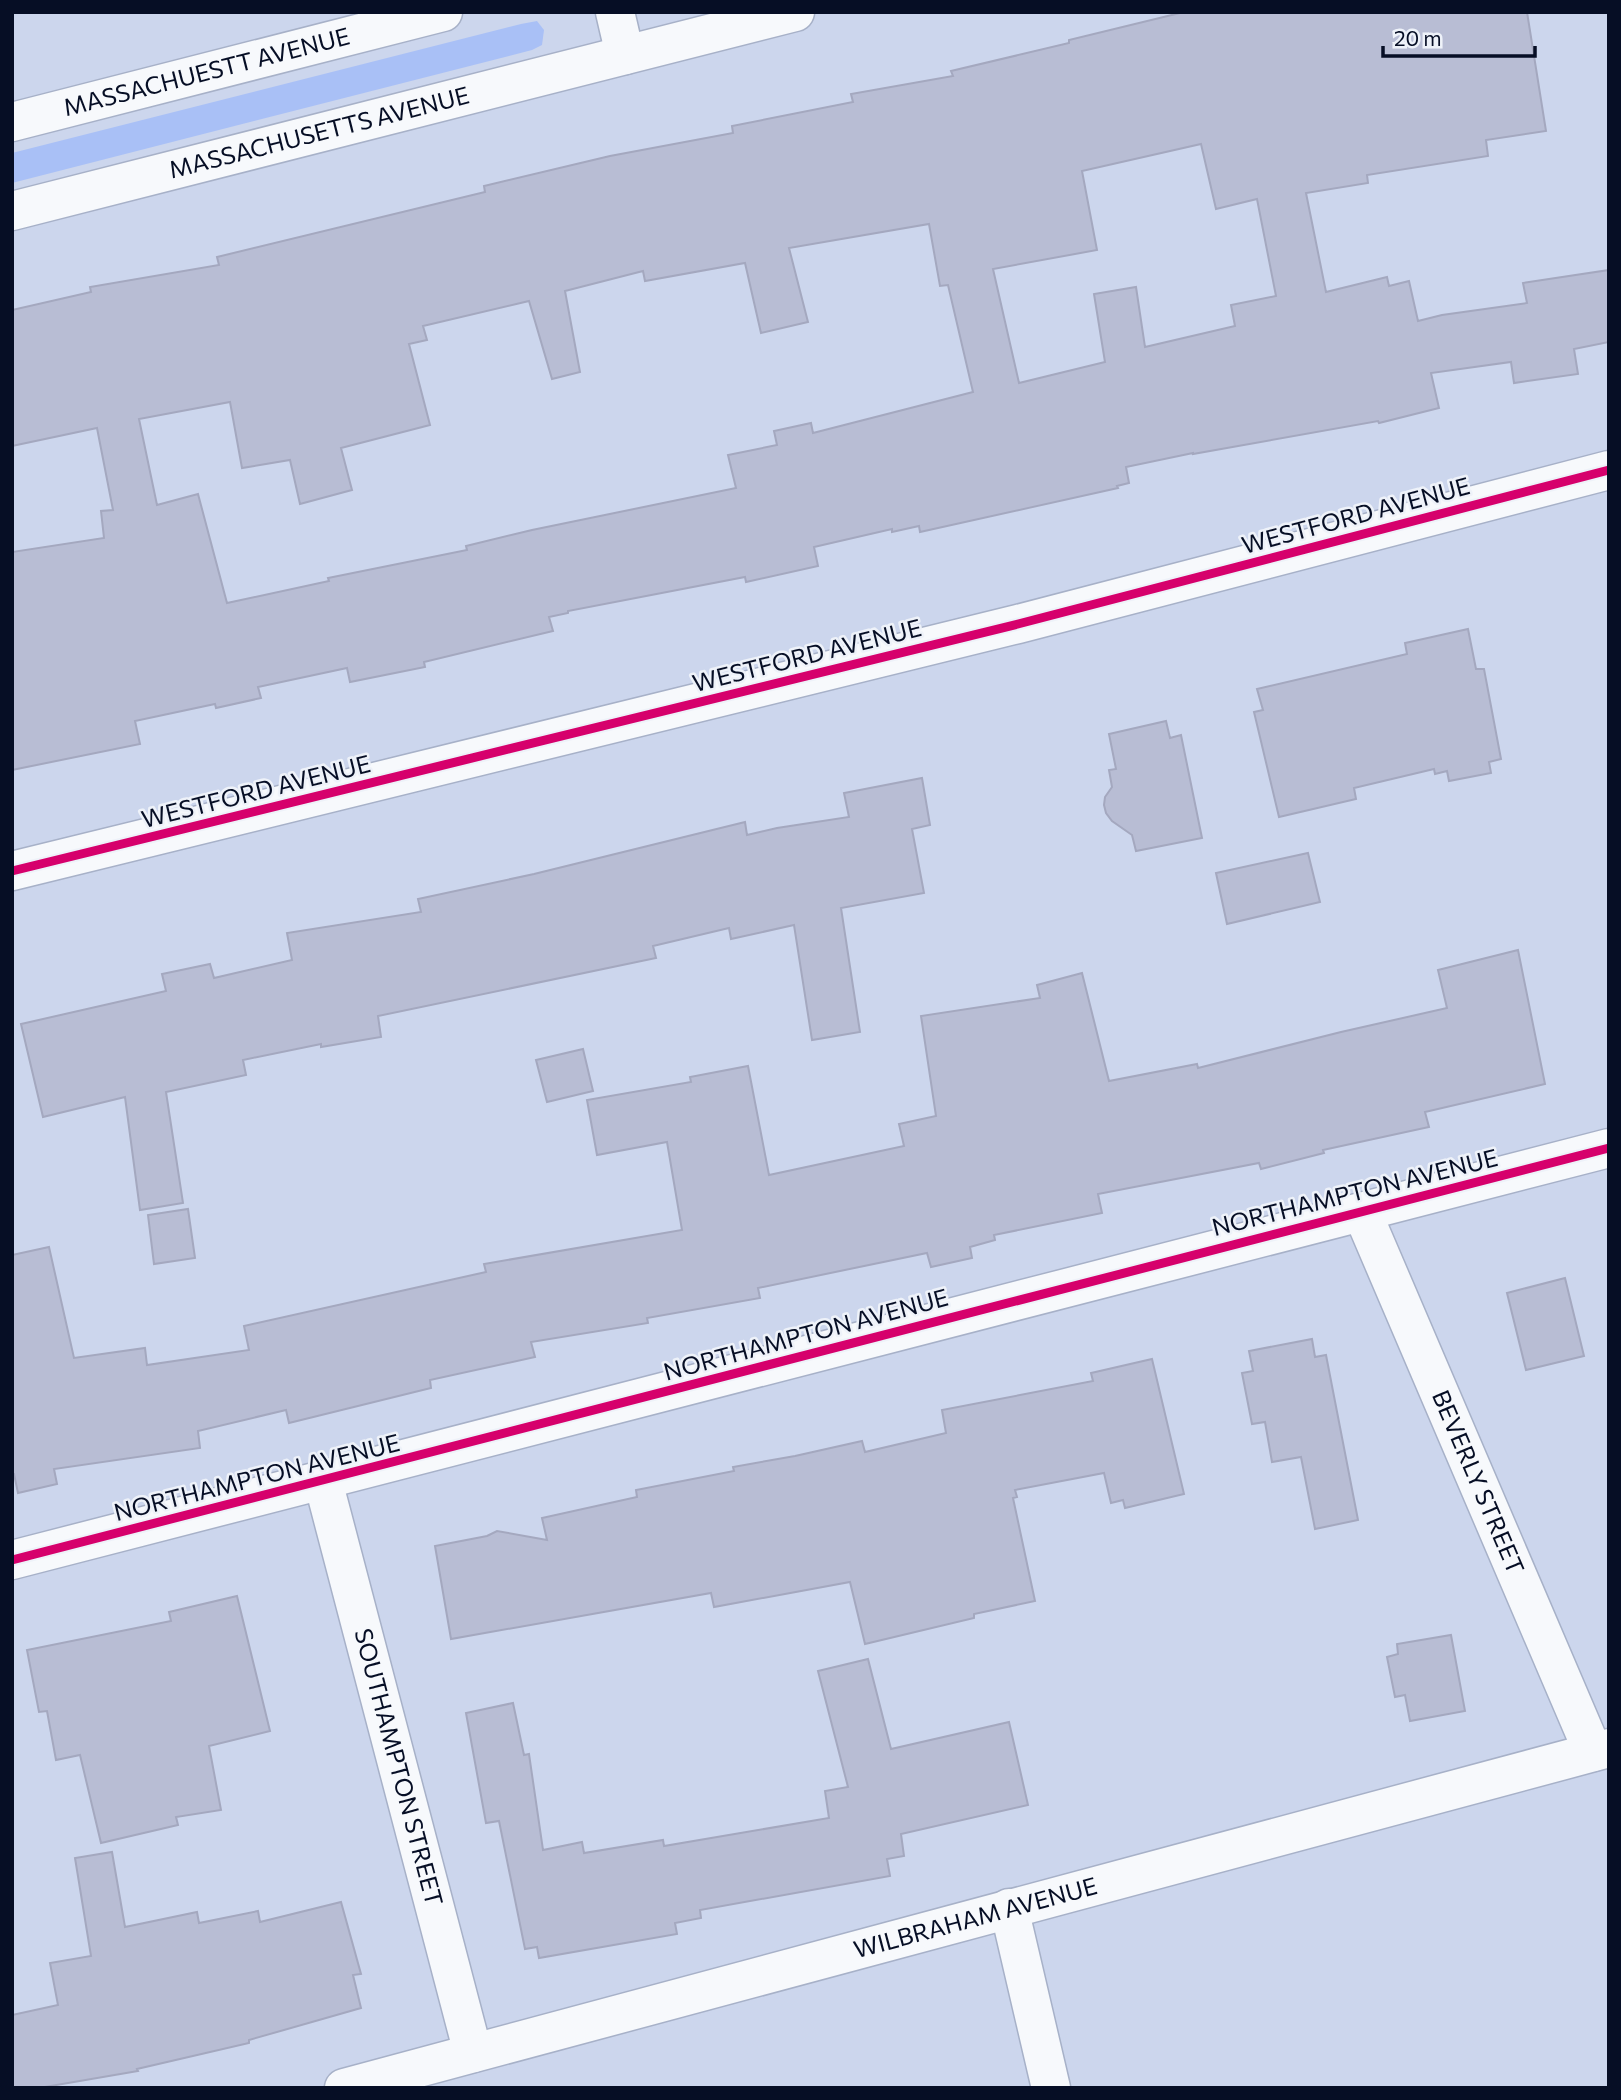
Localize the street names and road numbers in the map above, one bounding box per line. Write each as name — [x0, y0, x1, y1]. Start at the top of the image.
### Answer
street label: MASSACHUESTT AVENUE — [60, 20, 353, 121]
street label: MASSACHUSETTS AVENUE — [166, 79, 472, 184]
street label: WESTFORD AVENUE — [1238, 470, 1473, 559]
street label: WESTFORD AVENUE — [689, 612, 924, 697]
street label: WESTFORD AVENUE — [138, 748, 373, 833]
street label: NORTHAMPTON AVENUE — [1209, 1142, 1501, 1241]
street label: NORTHAMPTON AVENUE — [660, 1282, 951, 1386]
street label: BEVERLY STREET — [1427, 1385, 1531, 1578]
street label: NORTHAMPTON AVENUE — [111, 1427, 403, 1526]
street label: SOUTHAMPTON STREET — [349, 1625, 450, 1909]
street label: WILBRAHAM AVENUE — [850, 1870, 1100, 1963]

